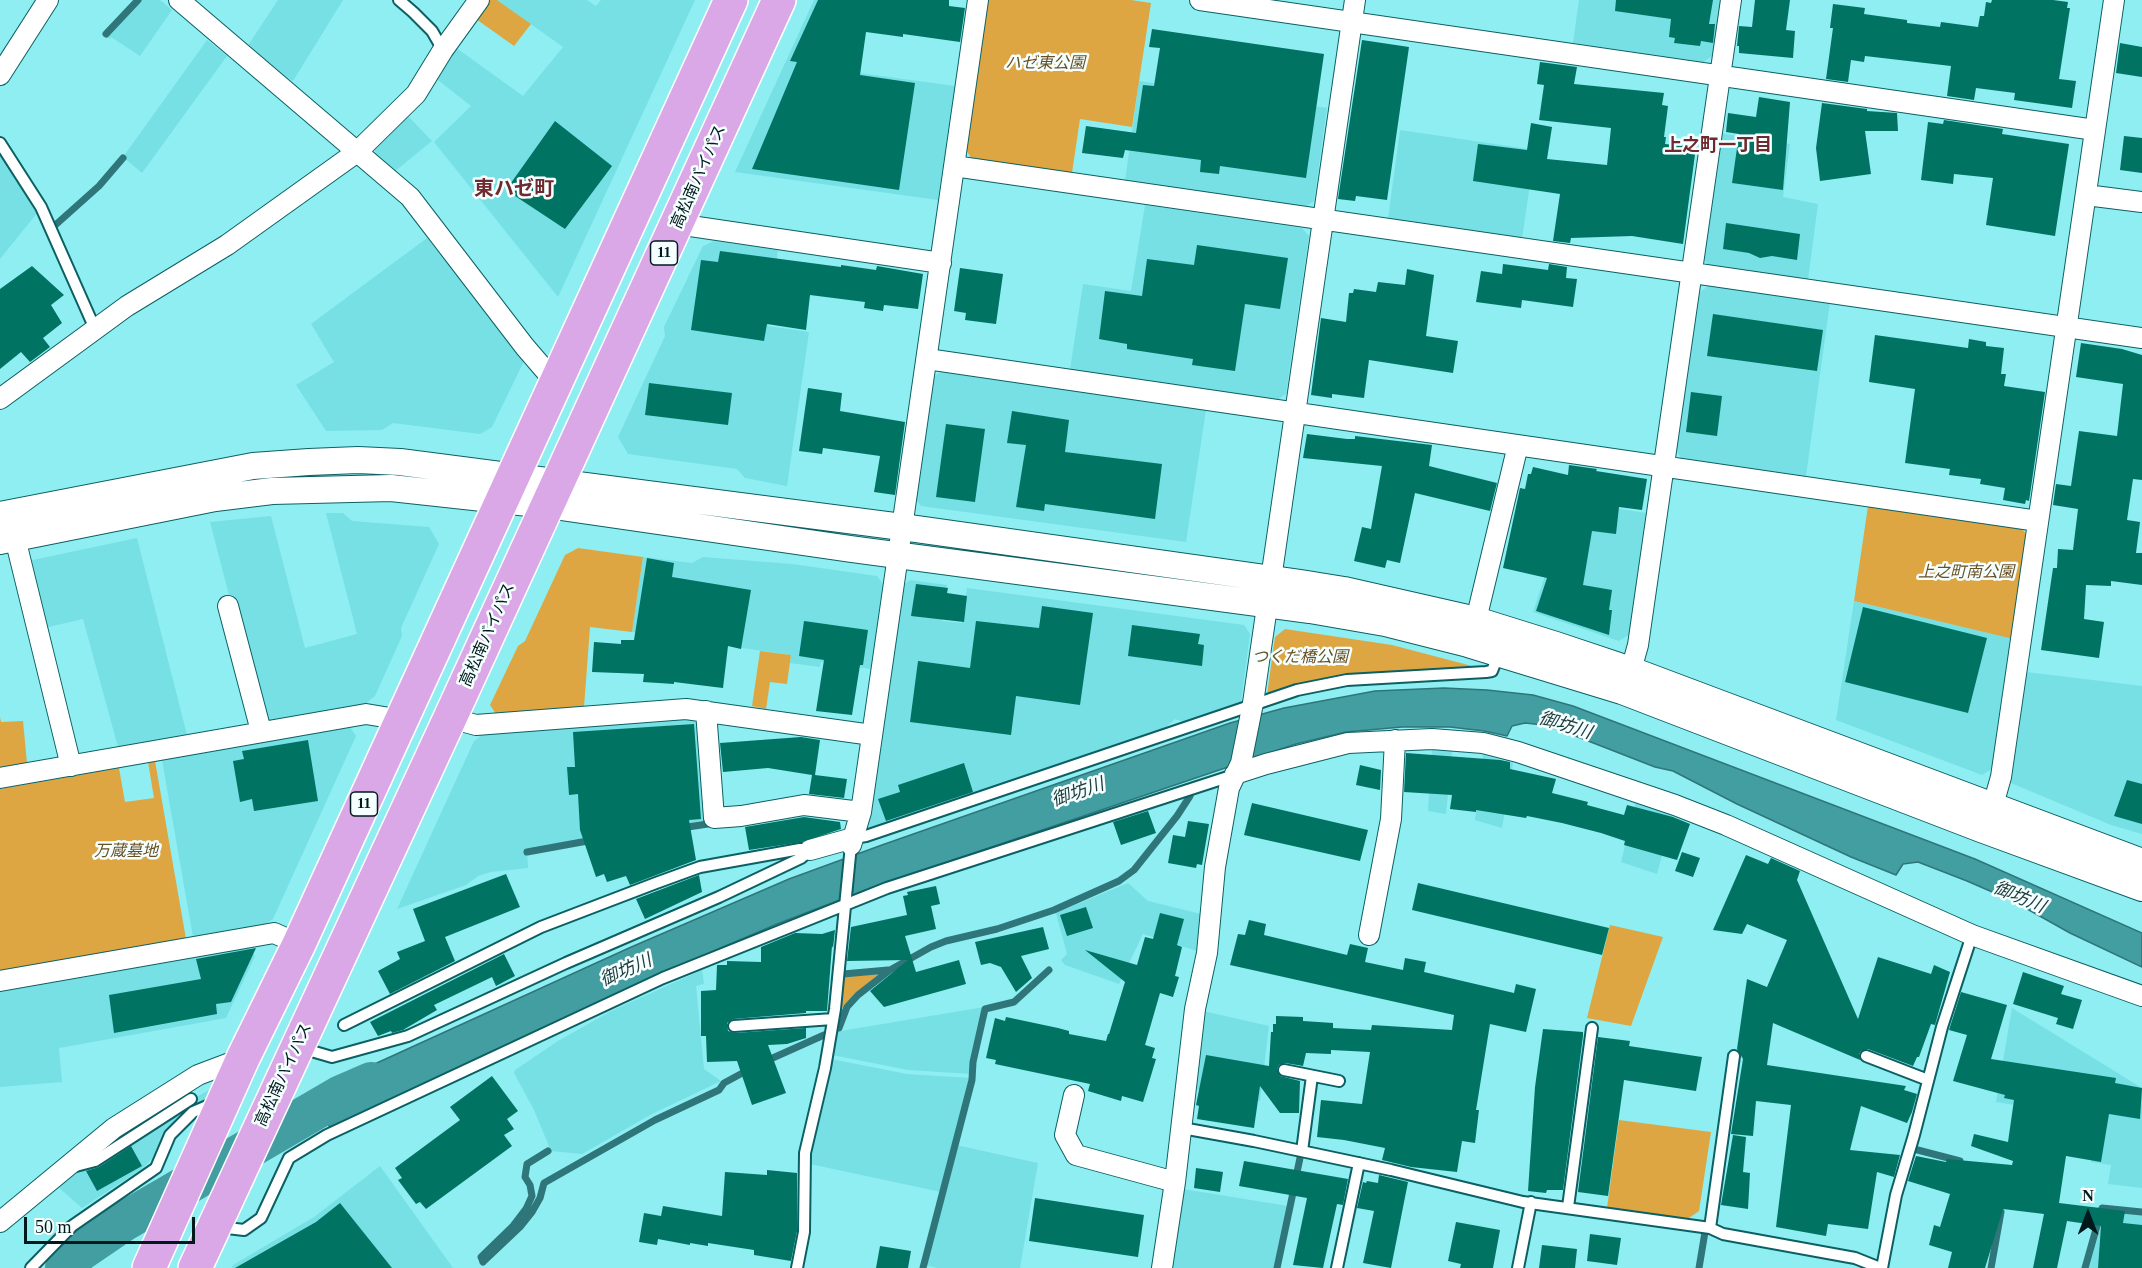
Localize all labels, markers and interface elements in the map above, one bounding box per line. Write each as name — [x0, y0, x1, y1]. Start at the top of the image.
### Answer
park label: ハゼ東公園 — [1005, 54, 1085, 74]
street label: 高松南バイパス — [667, 122, 731, 232]
district label: 上之町一丁目 — [1664, 135, 1772, 157]
district label: 東ハゼ町 — [474, 178, 554, 202]
road number: 11 — [650, 241, 678, 265]
park label: 上之町南公園 — [1918, 563, 2014, 583]
street label: 高松南バイパス — [456, 580, 520, 690]
park label: つくだ橋公園 — [1252, 648, 1348, 668]
water label: 御坊川 — [1536, 708, 1594, 744]
water label: 御坊川 — [1049, 774, 1107, 812]
road number: 11 — [350, 792, 378, 816]
park label: 万蔵墓地 — [94, 842, 158, 862]
water label: 御坊川 — [1990, 878, 2048, 918]
water label: 御坊川 — [597, 950, 655, 992]
street label: 高松南バイパス — [252, 1020, 316, 1130]
north arrow — [2058, 1184, 2118, 1244]
text: N — [2082, 1187, 2094, 1204]
scale bar — [27, 1205, 198, 1243]
text: 50 m — [35, 1217, 72, 1237]

